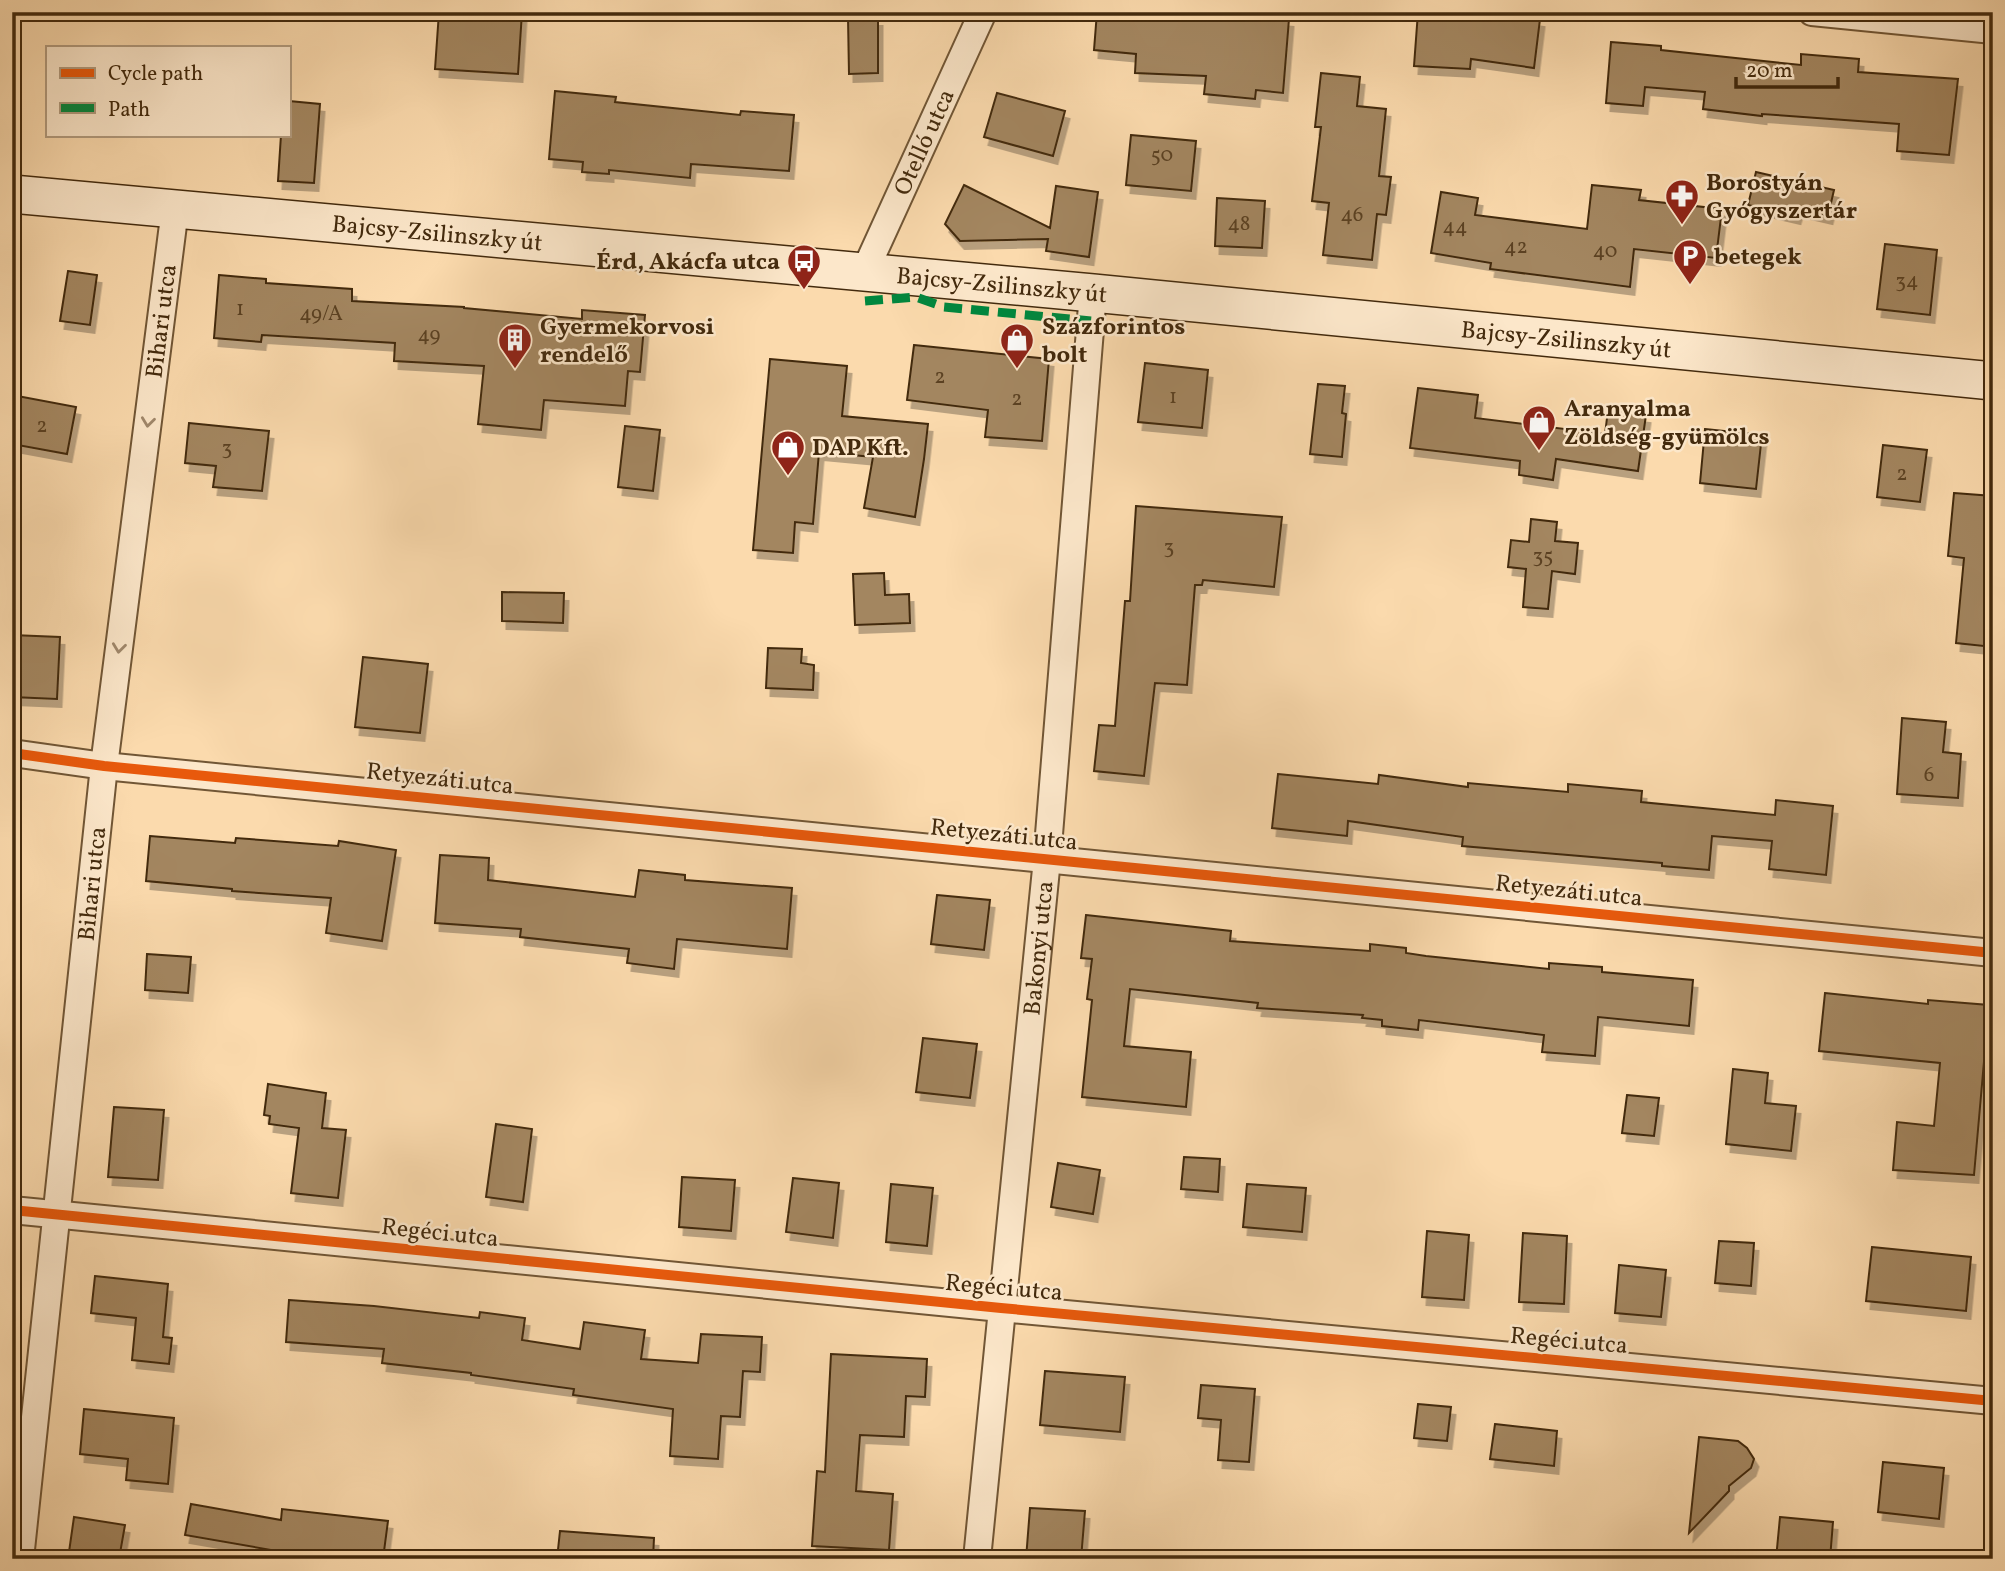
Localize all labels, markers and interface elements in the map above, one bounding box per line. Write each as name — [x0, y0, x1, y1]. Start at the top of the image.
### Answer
legend — [46, 46, 290, 136]
scale bar — [1736, 46, 1837, 90]
text: 20 m — [1746, 57, 1792, 86]
text: Cycle path — [108, 60, 203, 89]
street label: Otelló utca — [887, 84, 965, 202]
text: Path — [108, 96, 150, 125]
house number: 50 — [1151, 141, 1173, 170]
place label: Borostyán Gyógyszertár — [1706, 167, 1857, 229]
pharmacy icon: Borostyán Gyógyszertár — [1663, 177, 1701, 226]
house number: 46 — [1341, 201, 1363, 230]
street label: Bajcsy-Zsilinszky út — [330, 208, 544, 262]
house number: 48 — [1228, 210, 1250, 239]
house number: 44 — [1442, 213, 1468, 242]
house number: 42 — [1504, 233, 1528, 262]
house number: 40 — [1593, 237, 1617, 266]
parking icon: betegek — [1671, 237, 1709, 286]
place label: betegek — [1714, 241, 1802, 275]
bus stop icon: Érd, Akácfa utca — [785, 242, 823, 291]
place label: Érd, Akácfa utca — [596, 246, 780, 280]
street label: Bajcsy-Zsilinszky út — [895, 260, 1109, 313]
street label: Bihari utca — [139, 262, 187, 380]
house number: 34 — [1895, 267, 1919, 296]
house number: 1 — [236, 295, 244, 324]
house number: 49/A — [299, 300, 343, 329]
place label: Gyermekorvosi rendelő — [540, 311, 714, 373]
place label: Százforintos bolt — [1042, 311, 1185, 373]
street label: Bajcsy-Zsilinszky út — [1459, 314, 1673, 368]
house number: 49 — [418, 321, 441, 350]
building icon: Gyermekorvosi rendelő — [496, 321, 534, 370]
shop icon: Százforintos bolt — [998, 321, 1036, 370]
house number: 2 — [934, 363, 946, 392]
house number: 1 — [1169, 383, 1177, 412]
house number: 2 — [1011, 385, 1023, 414]
place label: Aranyalma Zöldség-gyümölcs — [1564, 393, 1770, 455]
shop icon: Aranyalma Zöldség-gyümölcs — [1520, 403, 1558, 452]
house number: 2 — [36, 412, 48, 441]
one-way arrow — [140, 416, 155, 428]
shop icon: DAP Kft. — [769, 428, 807, 477]
place label: DAP Kft. — [812, 432, 909, 466]
house number: 3 — [222, 434, 232, 463]
house number: 2 — [1896, 460, 1908, 489]
house number: 3 — [1164, 533, 1174, 562]
house number: 35 — [1533, 542, 1553, 571]
one-way arrow — [111, 642, 126, 654]
street label: Retyezáti utca — [364, 755, 515, 805]
house number: 6 — [1924, 761, 1934, 790]
street label: Retyezáti utca — [928, 811, 1079, 861]
street label: Bihari utca — [71, 825, 116, 943]
street label: Retyezáti utca — [1493, 867, 1644, 917]
street label: Bakonyi utca — [1016, 879, 1064, 1017]
street label: Regéci utca — [379, 1211, 500, 1257]
street label: Regéci utca — [944, 1267, 1064, 1311]
street label: Regéci utca — [1509, 1320, 1629, 1364]

